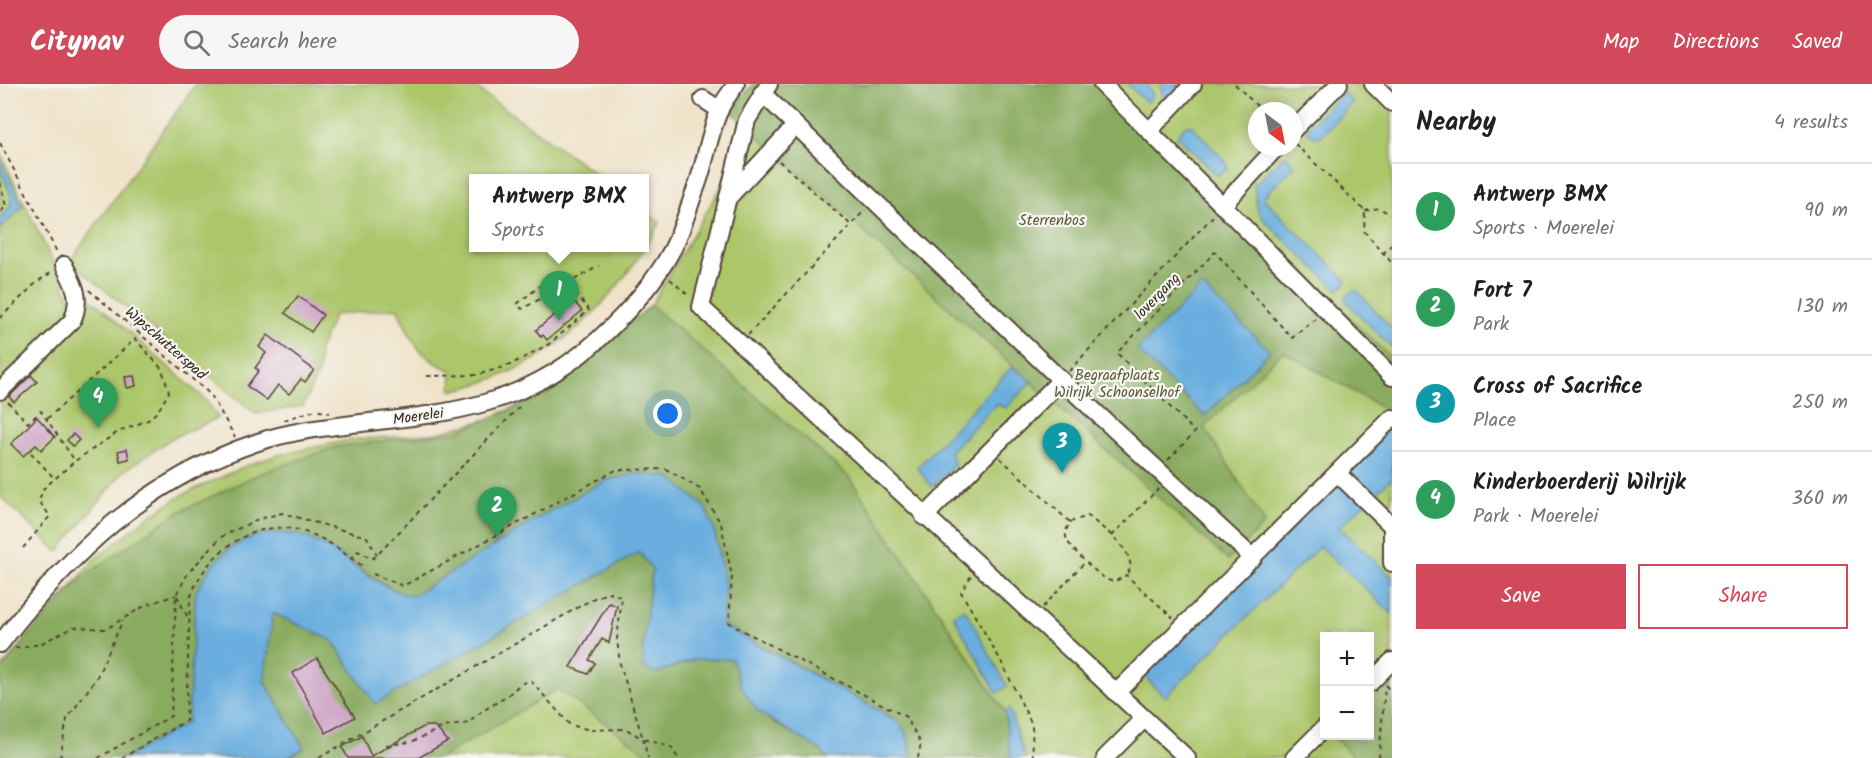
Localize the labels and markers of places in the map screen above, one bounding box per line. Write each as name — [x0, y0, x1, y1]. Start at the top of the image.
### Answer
pin: 1 — [540, 272, 578, 321]
pin: 4 — [78, 378, 118, 428]
pin: 3 — [1042, 424, 1082, 473]
pin: 2 — [478, 488, 516, 537]

